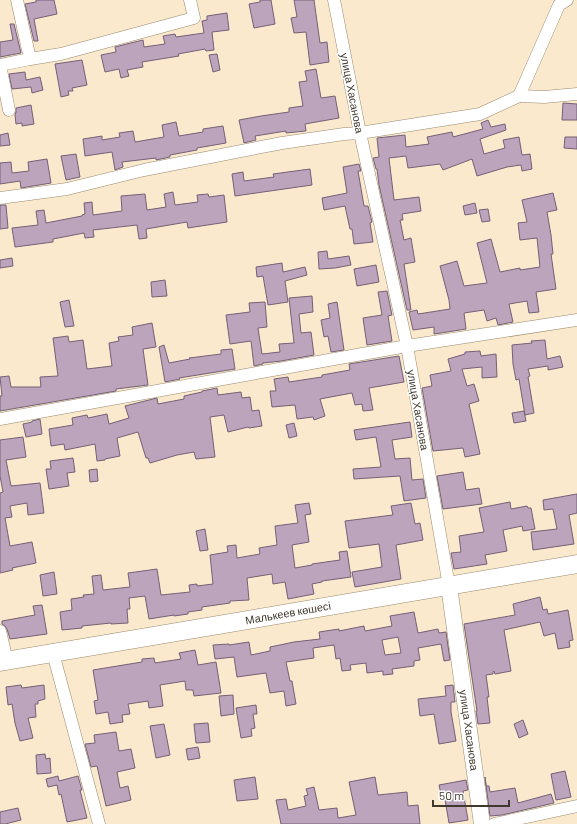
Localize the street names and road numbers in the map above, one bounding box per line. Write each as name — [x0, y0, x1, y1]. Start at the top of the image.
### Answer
street label: улица Хасанова — [338, 52, 367, 135]
street label: улица Хасанова — [405, 369, 432, 452]
street label: Малькеев көшесі — [244, 599, 332, 626]
street label: улица Хасанова — [457, 689, 482, 772]

